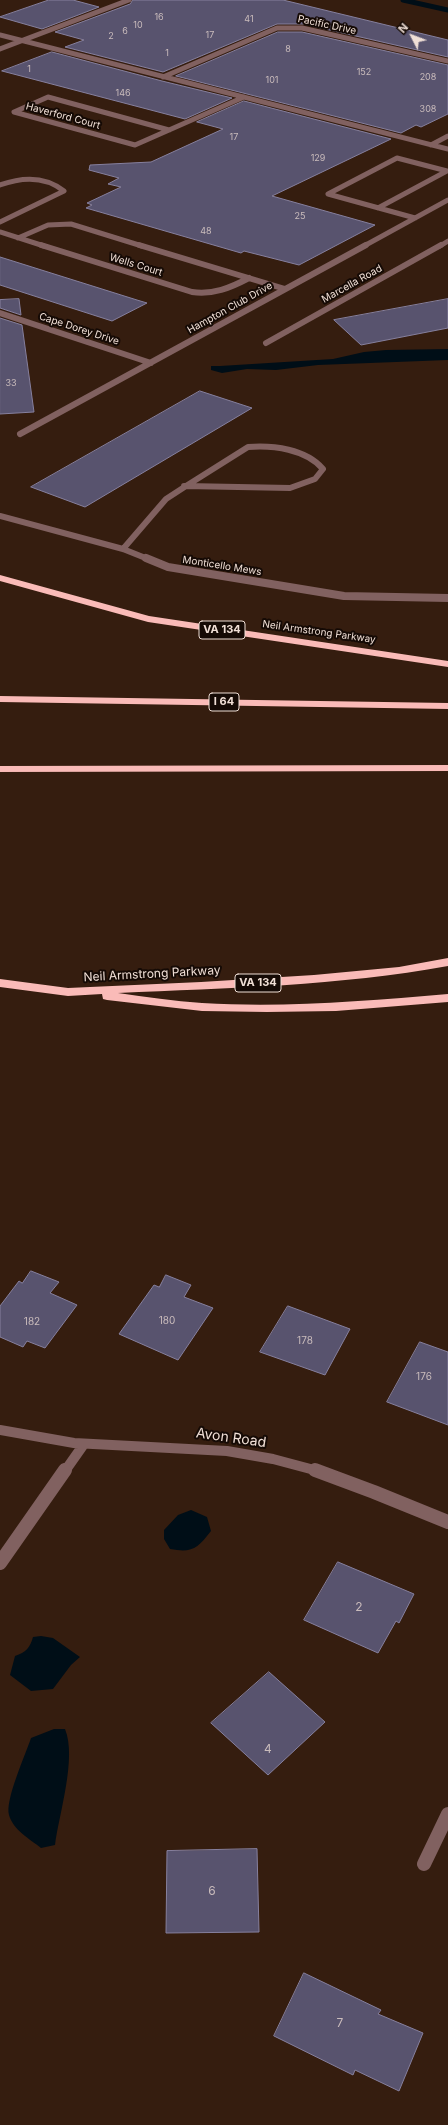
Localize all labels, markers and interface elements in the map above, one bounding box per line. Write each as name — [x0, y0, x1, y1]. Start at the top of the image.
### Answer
house number: 16 — [154, 12, 164, 22]
street label: Pacific Drive — [297, 13, 357, 37]
house number: 41 — [244, 14, 254, 24]
north arrow — [392, 16, 432, 56]
house number: 10 — [133, 20, 143, 30]
text: N — [395, 20, 411, 36]
house number: 6 — [122, 26, 128, 36]
house number: 17 — [206, 30, 214, 40]
house number: 2 — [108, 31, 114, 41]
house number: 8 — [285, 44, 291, 54]
house number: 1 — [165, 48, 169, 58]
house number: 1 — [27, 64, 31, 74]
house number: 152 — [357, 67, 371, 77]
house number: 208 — [420, 72, 436, 82]
house number: 101 — [266, 75, 278, 85]
house number: 146 — [115, 88, 131, 98]
street label: Haverford Court — [25, 100, 101, 132]
house number: 308 — [420, 104, 436, 114]
house number: 17 — [230, 132, 238, 142]
house number: 129 — [311, 153, 325, 163]
house number: 25 — [295, 211, 305, 221]
house number: 48 — [200, 226, 212, 236]
street label: Wells Court — [108, 251, 164, 279]
street label: Marcella Road — [320, 262, 384, 306]
street label: Hampton Club Drive — [185, 280, 275, 336]
street label: Cape Dorey Drive — [37, 310, 121, 348]
house number: 33 — [5, 378, 17, 388]
street label: Monticello Mews — [182, 554, 262, 578]
street label: Neil Armstrong Parkway — [262, 618, 376, 646]
road number: VA 134 — [199, 621, 245, 639]
road number: I 64 — [209, 693, 239, 711]
street label: Neil Armstrong Parkway — [83, 963, 221, 985]
road number: VA 134 — [235, 974, 281, 992]
house number: 180 — [159, 1315, 175, 1327]
house number: 182 — [24, 1316, 40, 1328]
house number: 178 — [297, 1335, 313, 1347]
house number: 176 — [416, 1371, 432, 1383]
street label: Avon Road — [195, 1425, 267, 1451]
house number: 2 — [355, 1600, 363, 1614]
house number: 4 — [264, 1742, 272, 1756]
house number: 6 — [208, 1884, 216, 1898]
house number: 7 — [337, 2016, 343, 2030]

